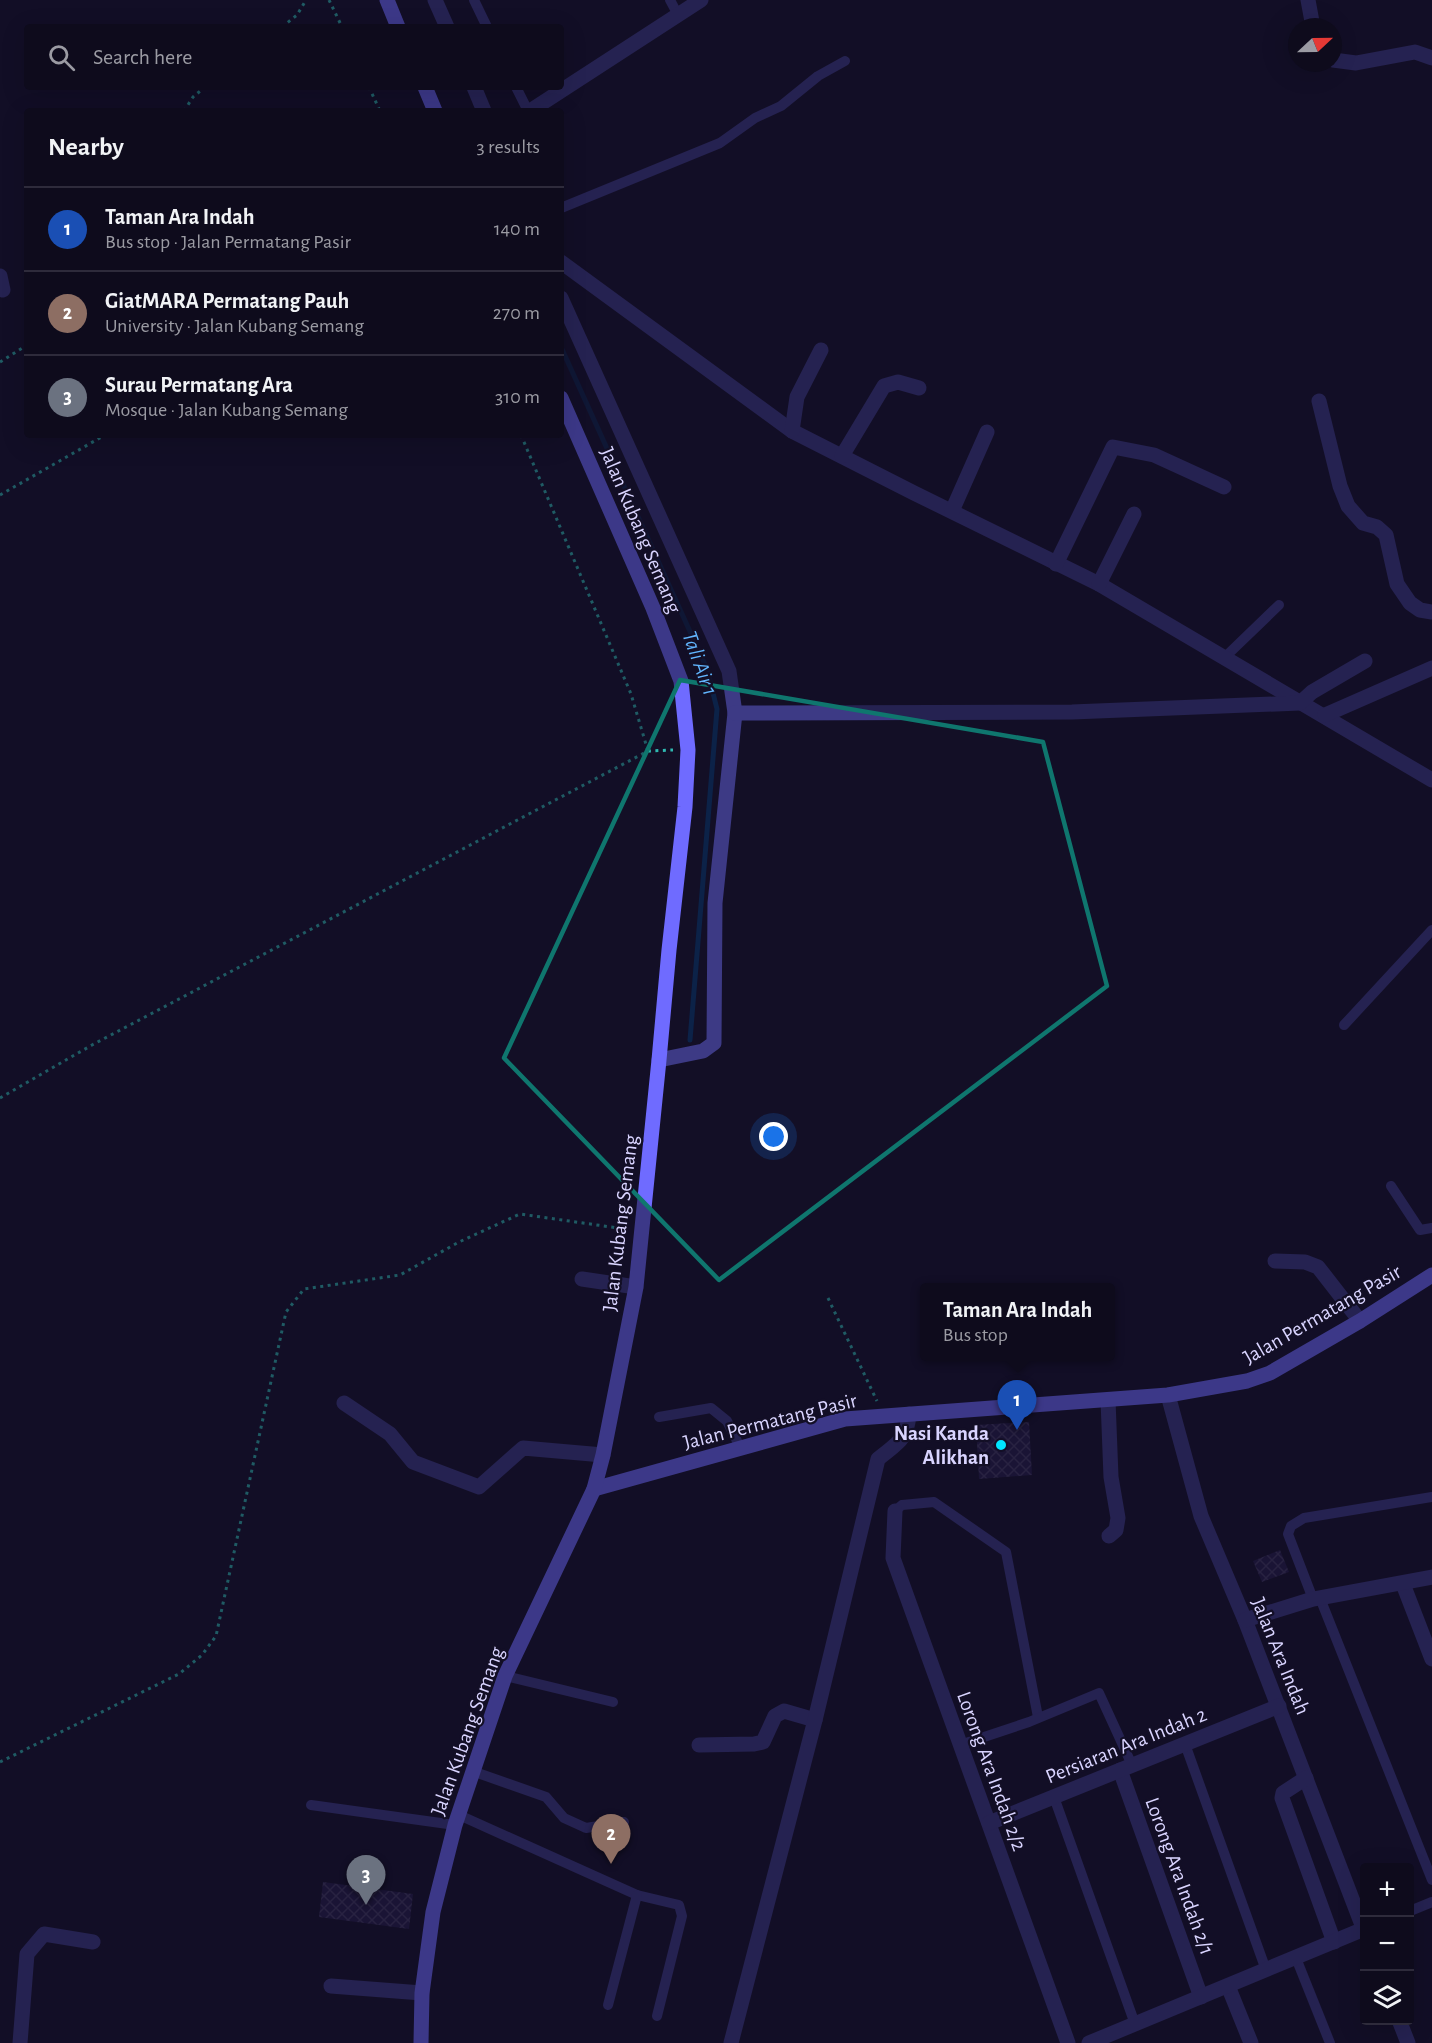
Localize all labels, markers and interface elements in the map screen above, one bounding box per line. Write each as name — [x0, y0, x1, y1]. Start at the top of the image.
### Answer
north arrow — [1288, 18, 1342, 72]
search box — [24, 24, 564, 90]
icon: search — [45, 41, 78, 74]
text: Search here — [93, 46, 192, 68]
text: Nearby — [48, 134, 124, 160]
text: 3 results — [476, 137, 540, 157]
text: Taman Ara Indah — [105, 206, 255, 228]
text: 1 — [64, 219, 71, 239]
text: 140 m — [494, 219, 540, 239]
text: Bus stop · Jalan Permatang Pasir — [105, 232, 351, 252]
text: GiatMARA Permatang Pauh — [105, 290, 349, 312]
text: 2 — [63, 303, 72, 323]
text: 270 m — [493, 303, 540, 323]
text: University · Jalan Kubang Semang — [105, 316, 364, 336]
text: Surau Permatang Ara — [105, 374, 293, 396]
text: 3 — [63, 387, 72, 407]
text: 310 m — [495, 387, 540, 407]
text: Mosque · Jalan Kubang Semang — [105, 400, 348, 420]
street label: Jalan Kubang Semang — [596, 444, 685, 617]
water label: Tali Air 1 — [678, 628, 722, 698]
your location — [759, 1122, 788, 1151]
street label: Jalan Kubang Semang — [599, 1133, 642, 1313]
street label: Jalan Permatang Pasir — [1240, 1261, 1405, 1368]
popup — [920, 1283, 1115, 1361]
text: Taman Ara Indah — [943, 1299, 1092, 1321]
text: Bus stop — [943, 1325, 1008, 1345]
pin: 1 — [998, 1380, 1036, 1430]
street label: Jalan Permatang Pasir — [681, 1390, 859, 1453]
place label: Nasi Kanda Alikhan — [894, 1423, 989, 1468]
marker: Nasi Kanda Alikhan — [994, 1438, 1008, 1452]
street label: Jalan Ara Indah — [1248, 1595, 1314, 1718]
street label: Jalan Kubang Semang — [427, 1643, 508, 1818]
street label: Lorong Ara Indah 2/2 — [953, 1689, 1030, 1854]
street label: Persiaran Ara Indah 2 — [1043, 1704, 1210, 1787]
street label: Lorong Ara Indah 2/1 — [1141, 1795, 1218, 1958]
pin: 2 — [592, 1814, 630, 1864]
pin: 3 — [346, 1856, 386, 1905]
map controls — [1360, 1863, 1414, 2025]
button: + — [1360, 1863, 1414, 1917]
button: − — [1360, 1917, 1414, 1971]
button: layers — [1360, 1971, 1414, 2025]

